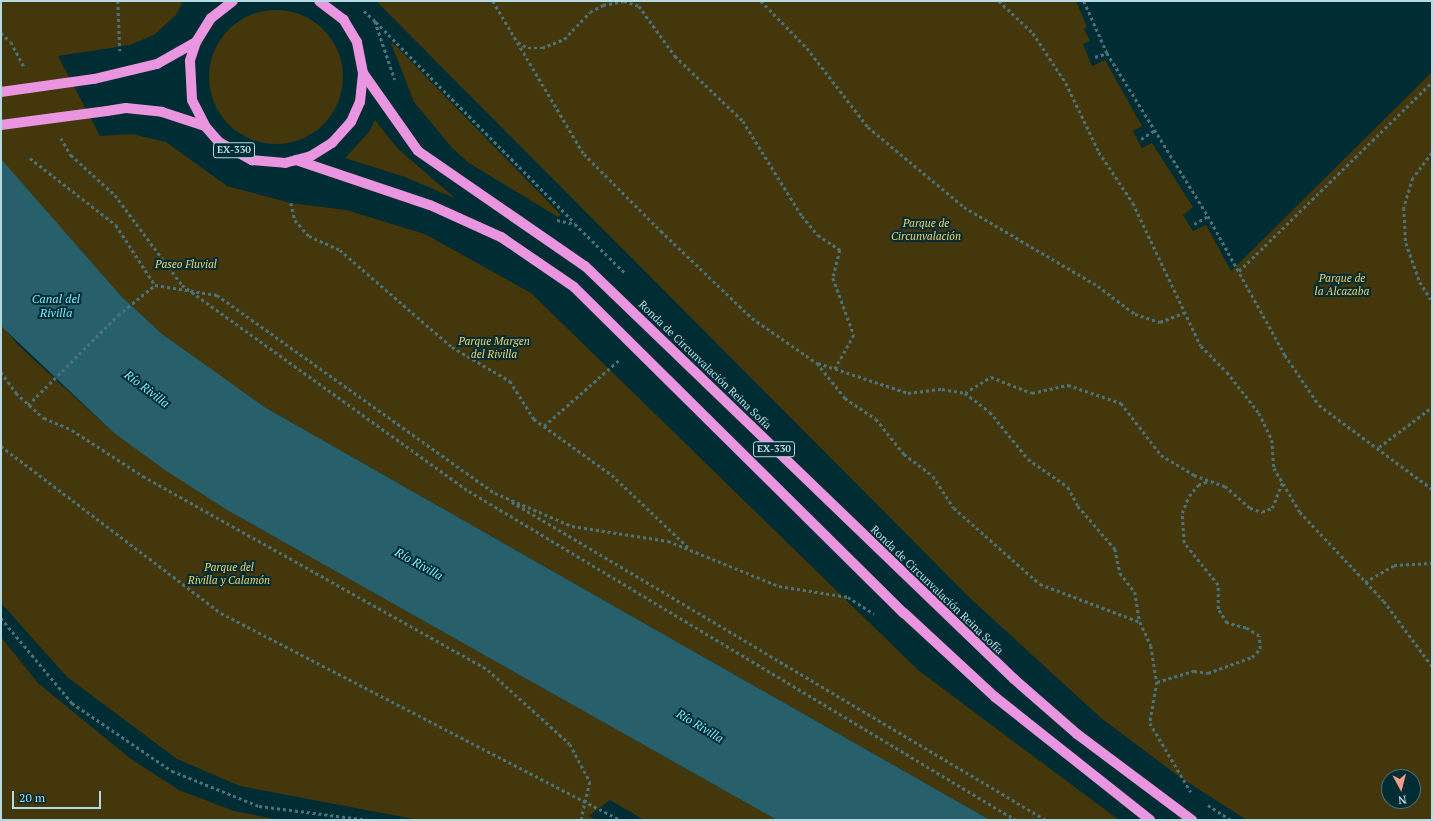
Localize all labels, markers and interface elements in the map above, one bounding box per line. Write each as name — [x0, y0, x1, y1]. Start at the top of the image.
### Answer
road number: EX-330 — [213, 142, 255, 158]
park label: Parque de Circunvalación — [891, 217, 961, 243]
park label: Paseo Fluvial — [155, 257, 217, 271]
park label: Parque de la Alcazaba — [1315, 272, 1369, 298]
water label: Canal del Rivilla — [32, 292, 80, 320]
street label: Ronda de Circunvalación Reina Sofía — [636, 298, 774, 432]
park label: Parque Margen del Rivilla — [458, 335, 530, 361]
water label: Río Rivilla — [122, 367, 172, 411]
road number: EX-330 — [753, 441, 795, 457]
street label: Ronda de Circunvalación Reina Sofía — [868, 523, 1006, 657]
water label: Río Rivilla — [393, 545, 445, 583]
park label: Parque del Rivilla y Calamón — [188, 561, 270, 587]
water label: Río Rivilla — [674, 706, 726, 746]
north arrow — [1381, 769, 1421, 809]
scale bar — [14, 783, 103, 809]
text: 20 m — [19, 790, 45, 805]
text: N — [1397, 792, 1407, 807]

